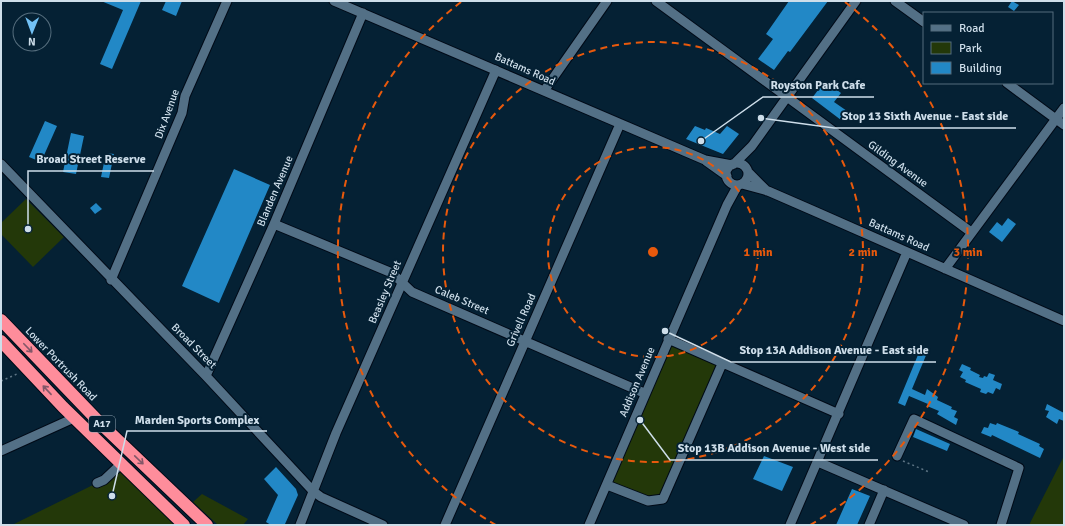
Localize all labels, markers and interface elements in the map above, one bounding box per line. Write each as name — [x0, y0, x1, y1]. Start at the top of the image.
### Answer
north arrow — [12, 12, 52, 52]
legend — [923, 12, 1053, 84]
text: Road — [959, 21, 985, 36]
text: N — [28, 35, 36, 48]
text: Park — [959, 41, 982, 56]
street label: Battams Road — [493, 50, 557, 88]
text: Building — [959, 61, 1002, 76]
callout: Royston Park Cafe — [763, 73, 874, 97]
text: Royston Park Cafe — [771, 78, 865, 93]
street label: Dix Avenue — [152, 87, 182, 141]
callout: Stop 13 Sixth Avenue - East side — [834, 104, 1016, 128]
text: Stop 13 Sixth Avenue - East side — [842, 109, 1008, 124]
street label: Gilding Avenue — [866, 138, 930, 190]
callout: Broad Street Reserve — [28, 147, 154, 171]
text: Broad Street Reserve — [36, 152, 146, 167]
street label: Blanden Avenue — [254, 154, 296, 228]
street label: Battams Road — [867, 216, 931, 254]
centre of rings — [646, 245, 660, 259]
text: 1 min — [744, 245, 773, 260]
text: 2 min — [849, 245, 878, 260]
text: 3 min — [954, 245, 983, 260]
street label: Beasley Street — [366, 258, 404, 325]
street label: Caleb Street — [433, 283, 491, 317]
street label: Grivell Road — [503, 291, 539, 349]
street label: Broad Street — [169, 321, 219, 371]
street label: Lower Portrush Road — [22, 324, 100, 404]
callout: Stop 13A Addison Avenue - East side — [731, 338, 936, 362]
one-way arrow — [23, 343, 33, 353]
text: Stop 13A Addison Avenue - East side — [739, 343, 929, 358]
street label: Addison Avenue — [616, 345, 658, 419]
one-way arrow — [42, 385, 51, 395]
callout: Marden Sports Complex — [127, 407, 267, 431]
text: Marden Sports Complex — [135, 413, 259, 428]
road number: A17 — [89, 416, 115, 432]
callout: Stop 13B Addison Avenue - West side — [670, 436, 878, 460]
text: Stop 13B Addison Avenue - West side — [678, 441, 870, 456]
one-way arrow — [134, 455, 144, 465]

